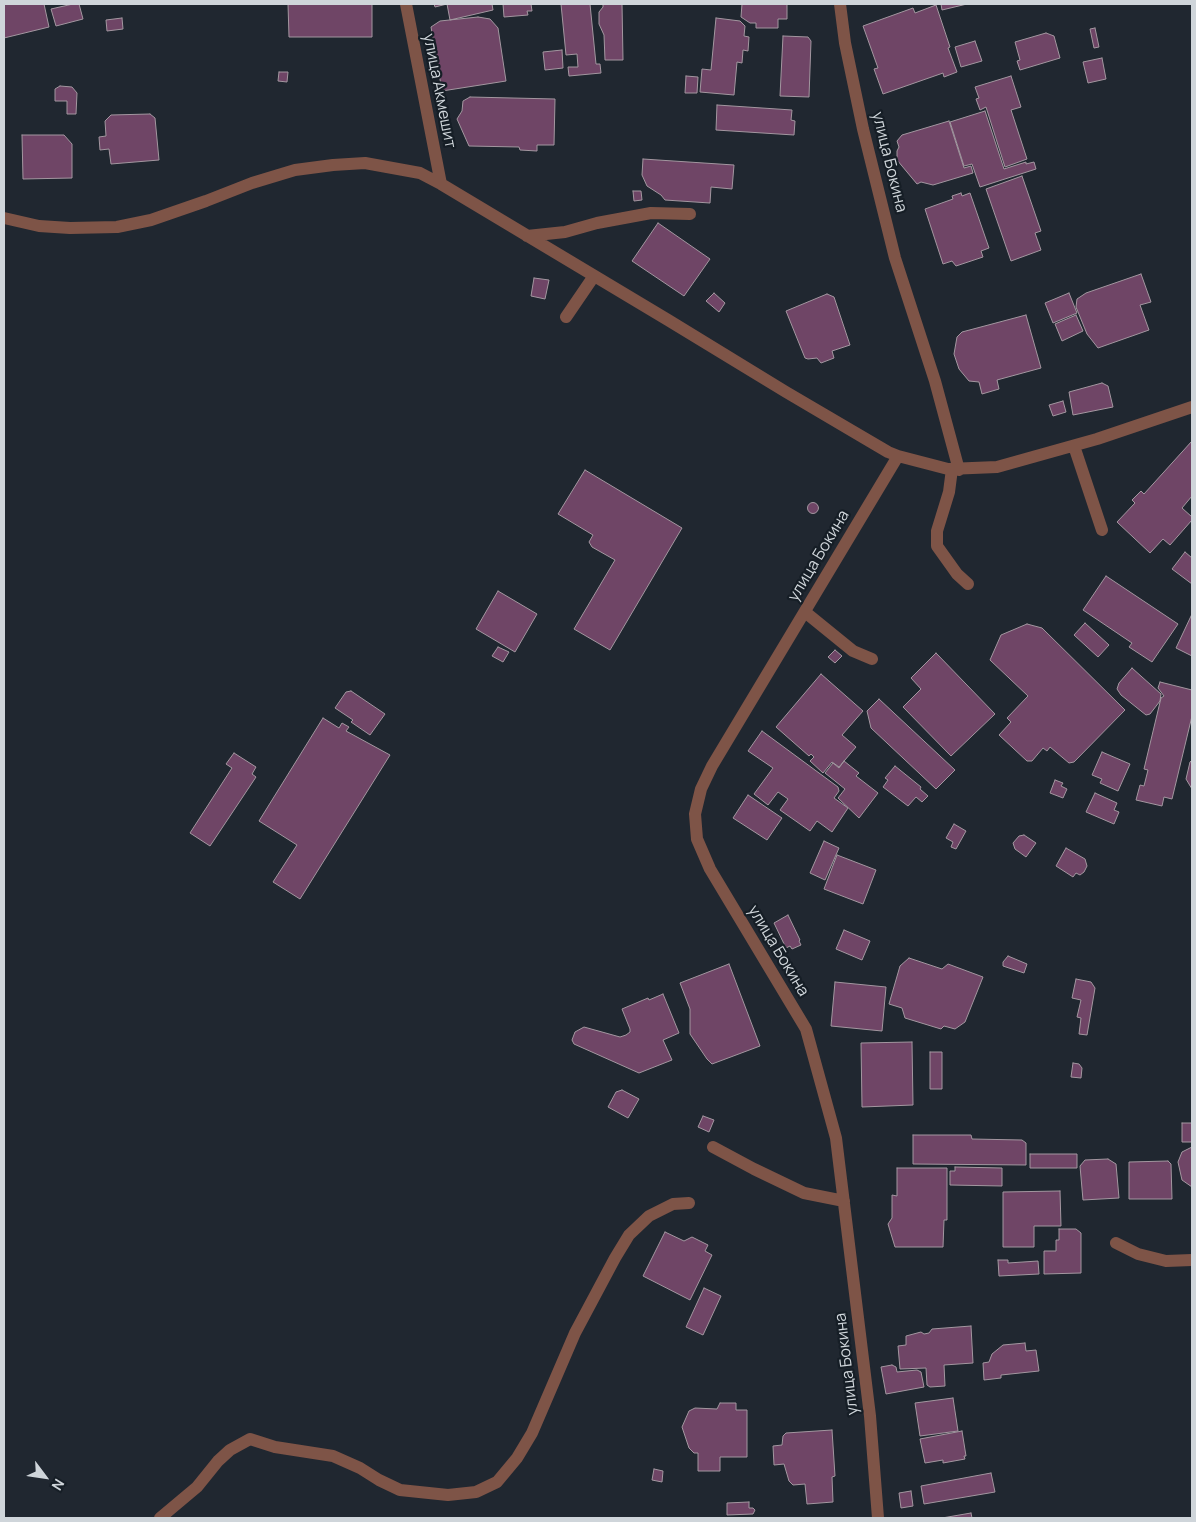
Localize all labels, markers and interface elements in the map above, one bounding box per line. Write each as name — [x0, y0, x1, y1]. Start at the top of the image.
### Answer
street label: улица Акмешит — [418, 32, 460, 150]
street label: улица Бокина — [867, 110, 911, 214]
street label: улица Бокина — [784, 507, 854, 605]
street label: улица Бокина — [743, 902, 813, 1000]
street label: улица Бокина — [831, 1312, 863, 1416]
north arrow — [20, 1452, 70, 1502]
text: N — [48, 1476, 69, 1494]

